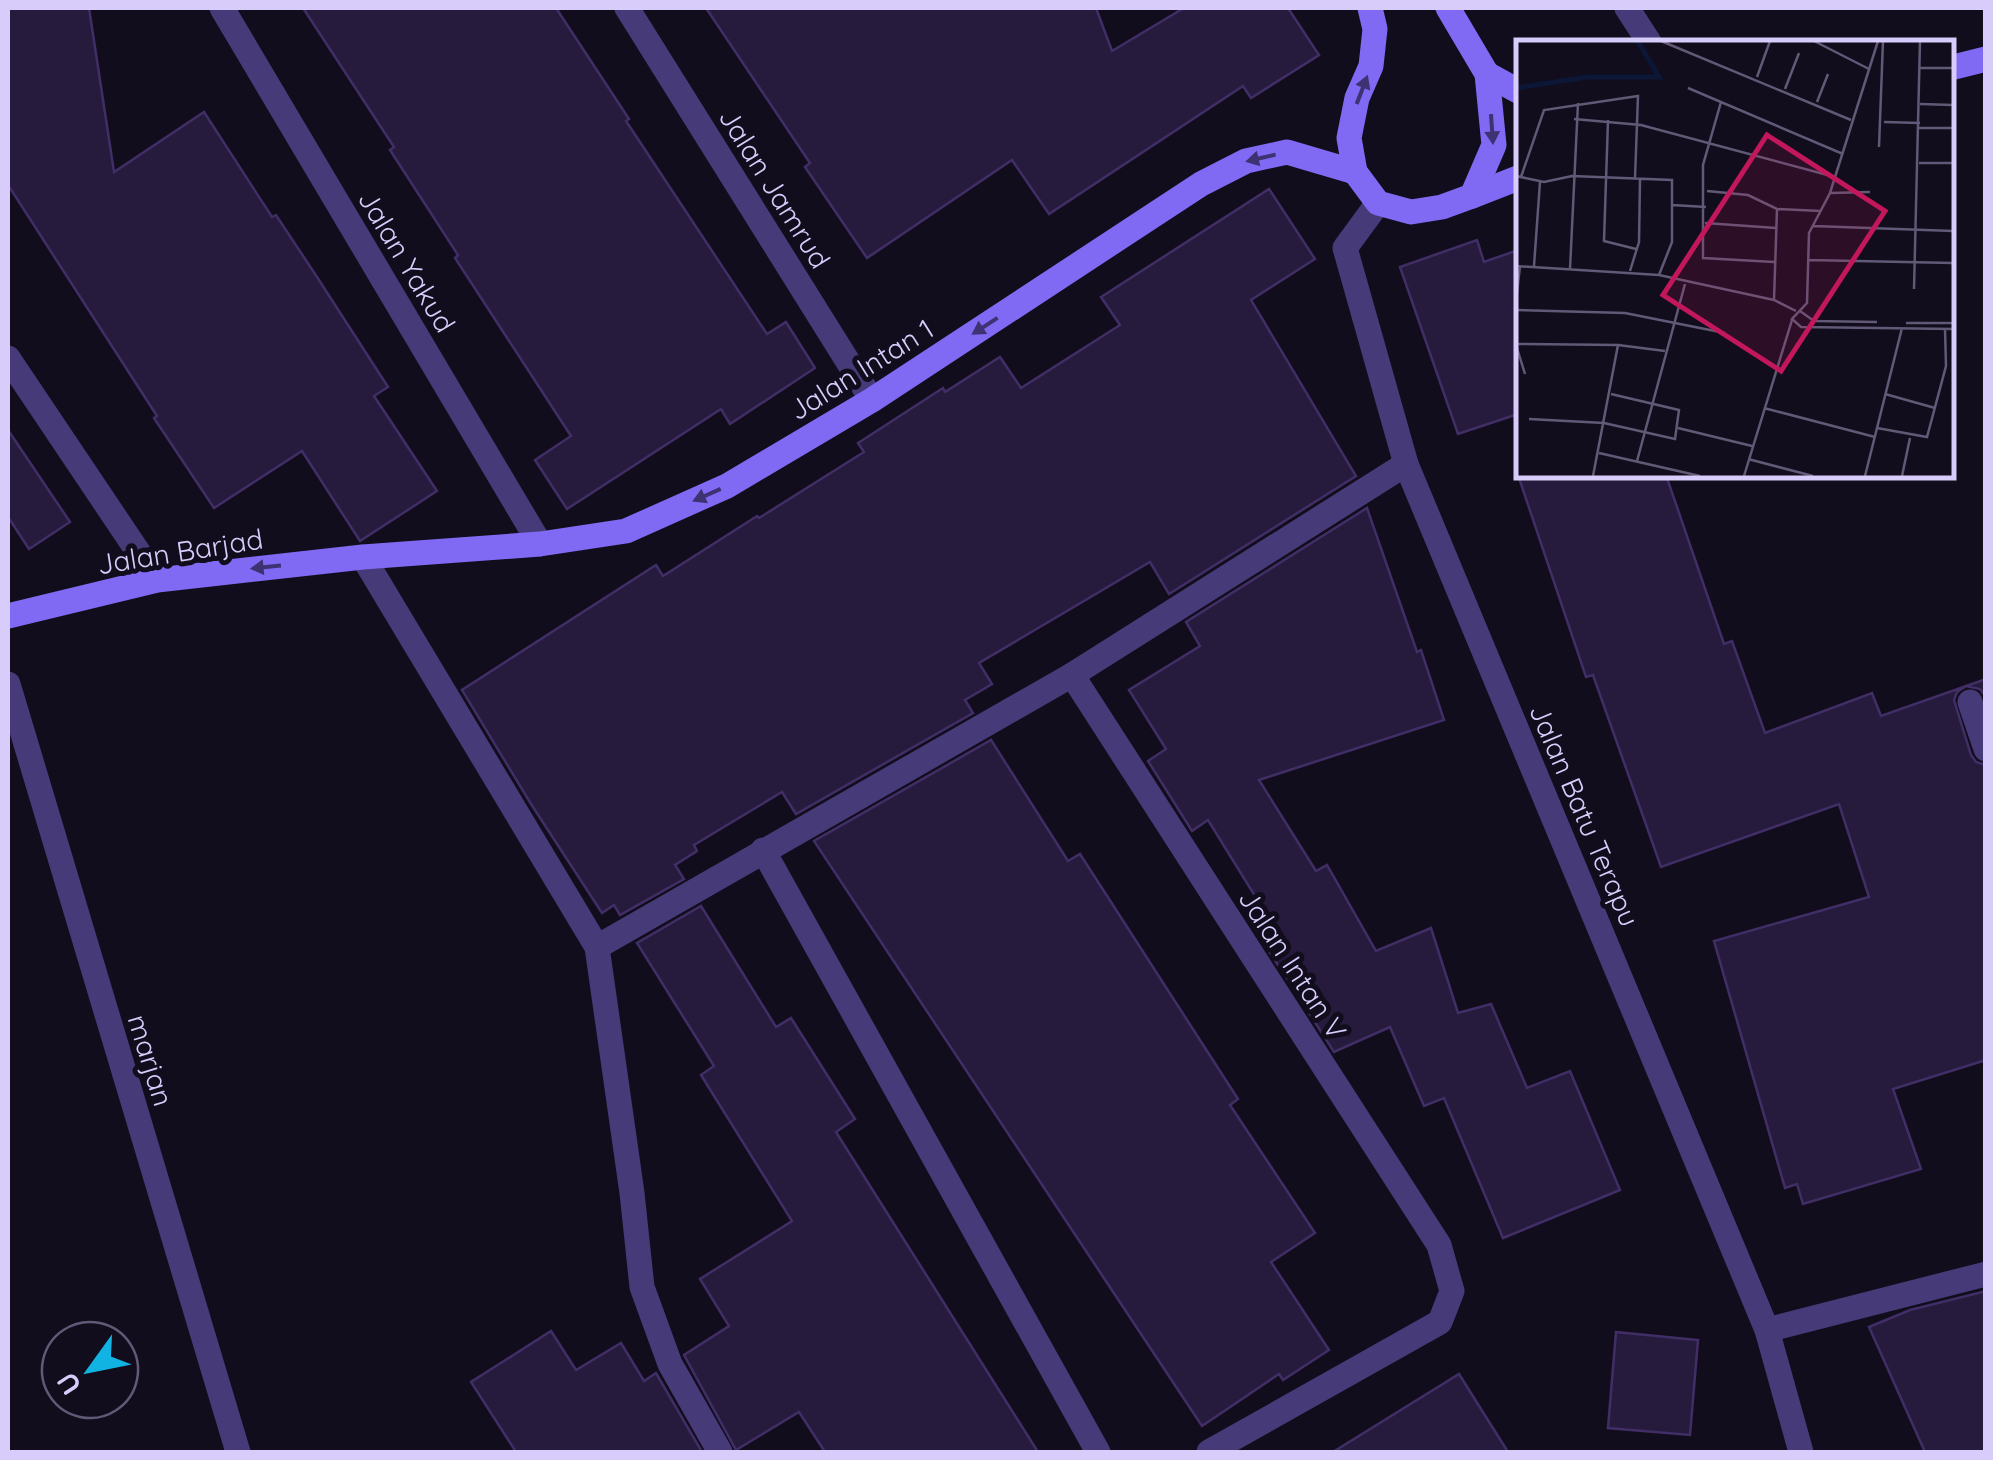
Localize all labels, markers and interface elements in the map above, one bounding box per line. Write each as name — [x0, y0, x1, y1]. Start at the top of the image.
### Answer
inset map — [1516, 40, 1953, 478]
one-way arrow — [1354, 75, 1370, 105]
street label: Jalan Jamrud — [712, 101, 838, 275]
one-way arrow — [1484, 114, 1500, 146]
one-way arrow — [1245, 151, 1276, 166]
street label: Jalan Yakud — [351, 184, 463, 338]
street label: Jalan Intan 1 — [782, 311, 940, 427]
one-way arrow — [971, 316, 998, 335]
one-way arrow — [692, 486, 721, 503]
street label: Jalan Barjad — [95, 521, 265, 581]
one-way arrow — [250, 559, 282, 575]
street label: Jalan Batu Terapu — [1522, 699, 1648, 931]
street label: Jalan Intan V — [1231, 882, 1355, 1046]
street label: marjan — [121, 1010, 181, 1110]
north arrow — [40, 1320, 140, 1420]
text: U — [49, 1366, 89, 1402]

